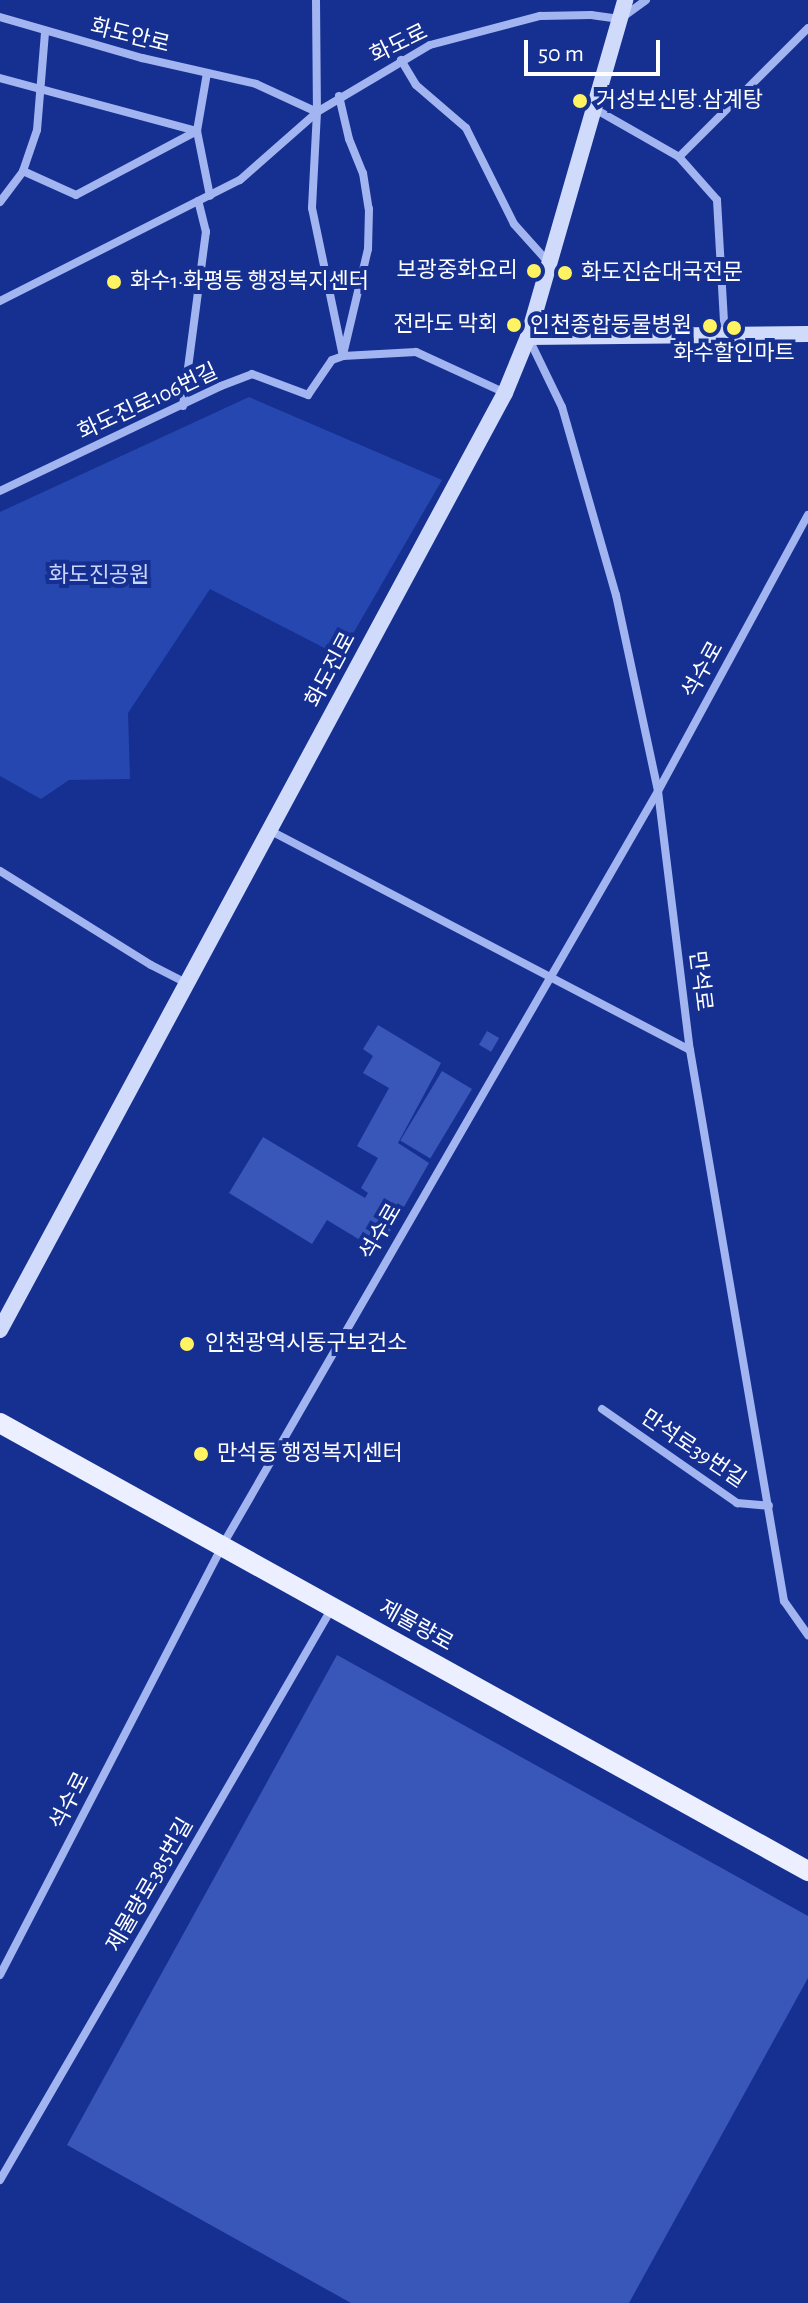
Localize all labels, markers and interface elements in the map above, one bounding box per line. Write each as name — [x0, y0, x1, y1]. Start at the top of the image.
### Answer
street label: 화도안로 — [88, 13, 172, 59]
street label: 화도로 — [366, 19, 432, 69]
scale bar — [528, 24, 664, 74]
text: 50 m — [538, 42, 584, 66]
place label: 거성보신탕.삼계탕 — [596, 88, 763, 114]
marker: 거성보신탕.삼계탕 — [571, 92, 589, 110]
place label: 보광중화요리 — [397, 258, 518, 284]
place label: 화도진순대국전문 — [581, 260, 743, 286]
marker: 보광중화요리 — [525, 262, 543, 280]
marker: 화도진순대국전문 — [556, 264, 574, 282]
place label: 화수1·화평동 행정복지센터 — [130, 269, 369, 295]
marker: 화수1·화평동 행정복지센터 — [105, 273, 123, 291]
place label: 전라도 막회 — [393, 312, 498, 338]
place label: 인천종합동물병원 — [530, 313, 692, 339]
marker: 인천종합동물병원 — [699, 315, 721, 337]
marker: 전라도 막회 — [505, 316, 523, 334]
marker: 화수할인마트 — [725, 319, 743, 337]
place label: 화수할인마트 — [673, 341, 795, 367]
street label: 화도진로106번길 — [74, 358, 222, 446]
park label: 화도진공원 — [48, 563, 150, 589]
street label: 화도진로 — [300, 628, 362, 712]
street label: 석수로 — [677, 637, 729, 703]
street label: 만석로 — [683, 949, 717, 1013]
street label: 석수로 — [354, 1199, 408, 1265]
place label: 인천광역시동구보건소 — [205, 1331, 407, 1357]
marker: 인천광역시동구보건소 — [176, 1333, 198, 1355]
street label: 만석로39번길 — [636, 1404, 750, 1494]
place label: 만석동 행정복지센터 — [217, 1441, 403, 1467]
marker: 만석동 행정복지센터 — [192, 1445, 210, 1463]
street label: 제물량로 — [374, 1595, 458, 1657]
street label: 석수로 — [44, 1768, 96, 1834]
street label: 제물량로385번길 — [101, 1813, 199, 1957]

